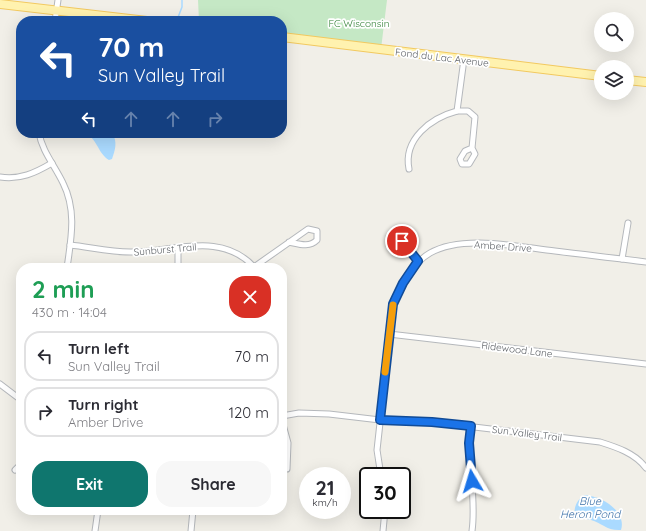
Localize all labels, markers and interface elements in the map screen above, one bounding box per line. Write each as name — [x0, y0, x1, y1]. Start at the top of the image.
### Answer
map controls — [594, 12, 634, 100]
button: search — [594, 12, 634, 52]
park label: FC Wisconsin — [329, 17, 389, 30]
text: 70 m — [98, 29, 164, 64]
icon: left — [32, 32, 84, 84]
street label: Fond du Lac Avenue — [394, 45, 490, 70]
button: layers — [594, 60, 634, 100]
text: Sun Valley Trail — [98, 64, 225, 87]
icon: left — [78, 108, 100, 130]
icon: ahead — [120, 108, 142, 130]
icon: ahead — [162, 108, 184, 130]
icon: right — [204, 108, 226, 130]
pin — [385, 224, 419, 258]
icon: arrive — [391, 230, 413, 252]
street label: Amber Drive — [474, 238, 533, 255]
street label: Sunburst Trail — [133, 240, 197, 259]
text: 2 min — [32, 274, 94, 304]
button: close — [229, 276, 271, 318]
text: 430 m · 14:04 — [32, 304, 107, 320]
text: Turn left — [68, 339, 130, 358]
street label: Ridewood Lane — [481, 339, 554, 360]
icon: left — [34, 345, 56, 367]
text: 70 m — [235, 347, 269, 366]
text: Sun Valley Trail — [68, 358, 160, 374]
text: Turn right — [68, 395, 139, 414]
icon: right — [34, 401, 56, 423]
text: 120 m — [228, 403, 269, 422]
text: Amber Drive — [68, 414, 143, 430]
street label: Sun Valley Trail — [491, 423, 563, 444]
position arrow — [451, 460, 493, 502]
button: Exit — [32, 461, 148, 507]
button: Share — [156, 461, 271, 507]
speed limit sign: 30 — [359, 467, 411, 519]
text: 21 — [315, 475, 335, 500]
water label: Blue Heron Pond — [560, 494, 621, 521]
text: km/h — [312, 496, 338, 509]

